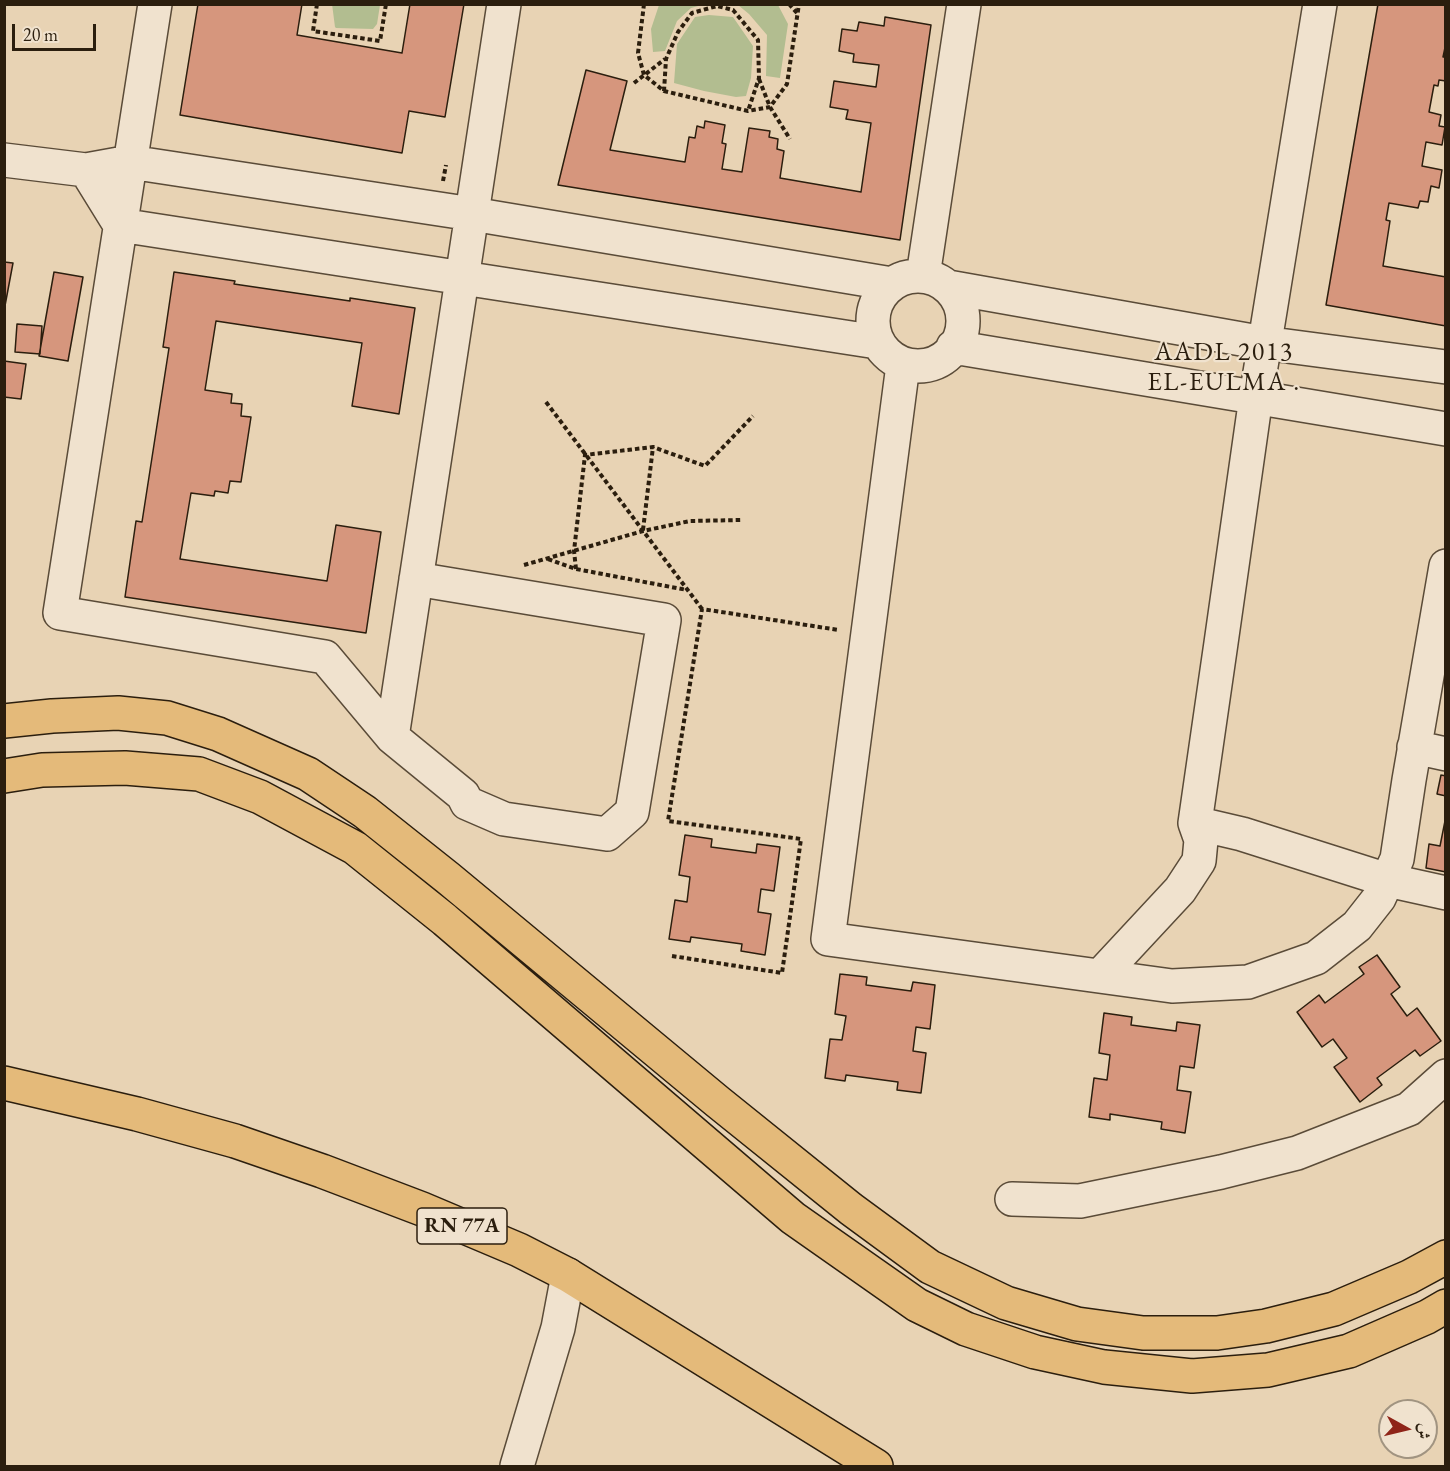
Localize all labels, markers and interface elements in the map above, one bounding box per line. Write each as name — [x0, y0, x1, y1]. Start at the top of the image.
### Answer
scale bar — [15, 12, 99, 50]
text: 20 m — [23, 23, 58, 46]
district label: AADL 2013 EL-EULMA . — [1147, 337, 1301, 398]
road number: RN 77A — [417, 1208, 507, 1244]
north arrow — [1378, 1399, 1438, 1459]
text: ش — [1413, 1422, 1436, 1441]

